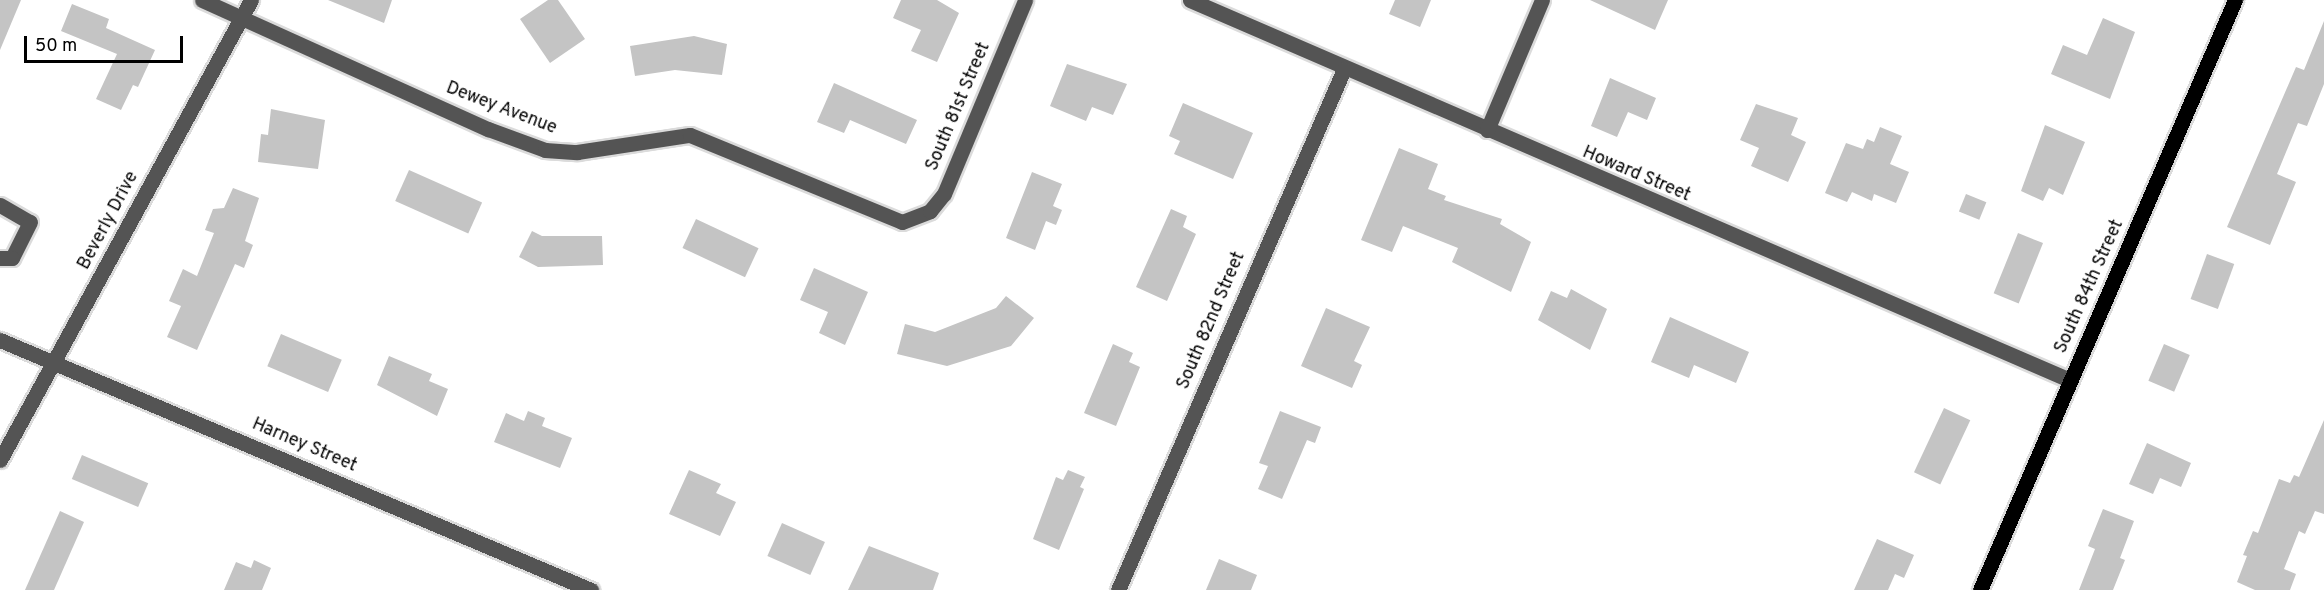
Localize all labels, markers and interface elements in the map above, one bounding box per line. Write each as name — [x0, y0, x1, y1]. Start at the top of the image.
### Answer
scale bar — [27, 24, 186, 62]
text: 50 m — [35, 35, 77, 58]
street label: South 81st Street — [922, 39, 996, 175]
street label: Dewey Avenue — [442, 78, 560, 140]
street label: Howard Street — [1579, 143, 1693, 207]
street label: Beverly Drive — [74, 168, 144, 274]
street label: South 84th Street — [2051, 217, 2129, 357]
street label: South 82nd Street — [1173, 249, 1251, 393]
street label: Harney Street — [248, 414, 360, 478]

